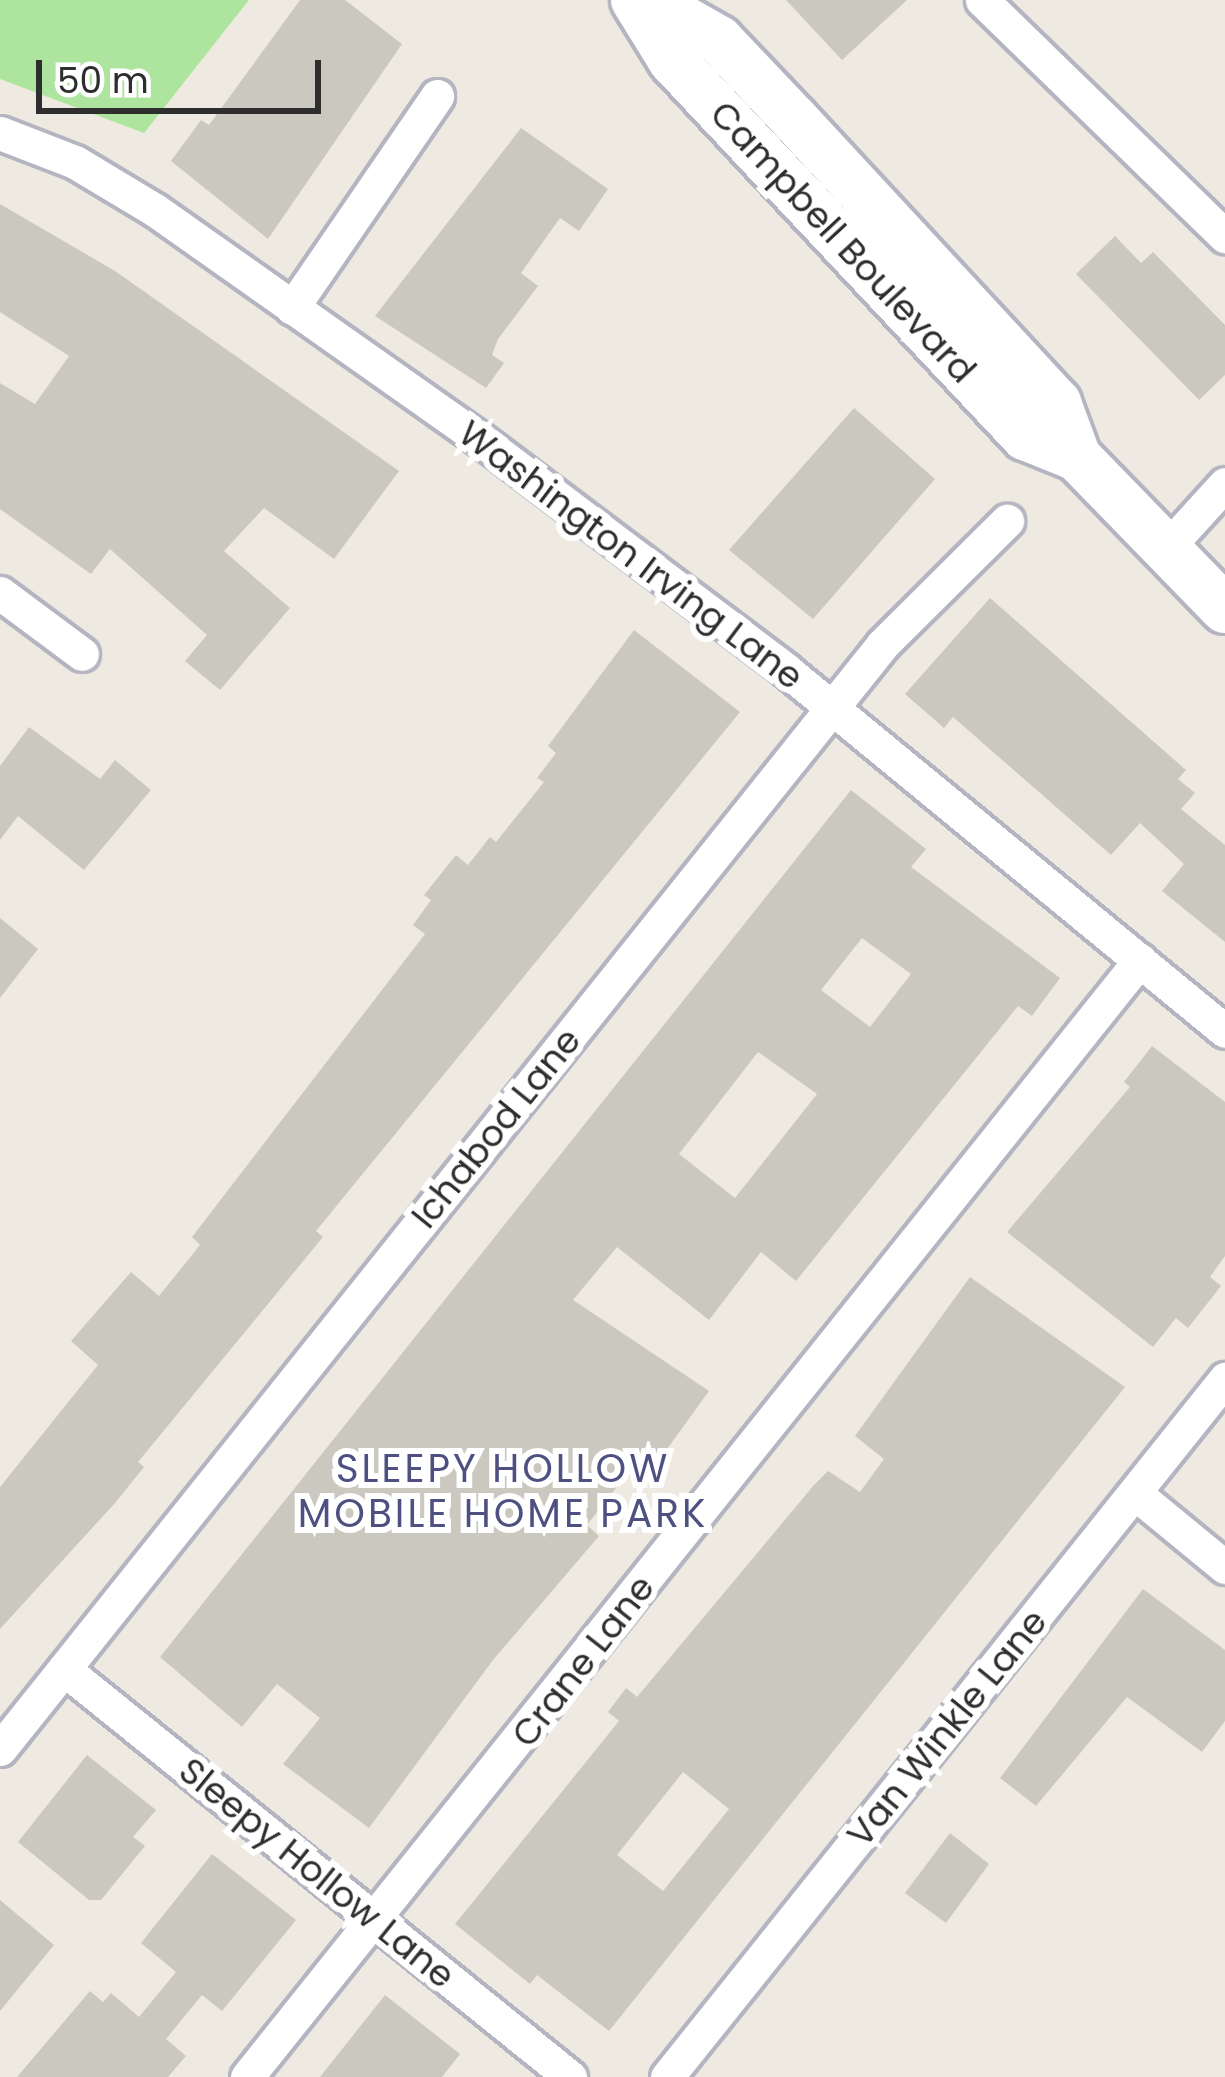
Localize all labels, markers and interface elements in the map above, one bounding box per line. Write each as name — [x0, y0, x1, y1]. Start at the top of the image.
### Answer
scale bar — [42, 36, 327, 110]
text: 50 m — [57, 55, 149, 106]
street label: Campbell Boulevard — [701, 92, 985, 392]
street label: Washington Irving Lane — [450, 411, 812, 699]
street label: Ichabod Lane — [402, 1019, 590, 1237]
district label: SLEEPY HOLLOW MOBILE HOME PARK — [298, 1447, 708, 1538]
street label: Crane Lane — [503, 1567, 663, 1755]
street label: Van Winkle Lane — [838, 1601, 1056, 1855]
street label: Sleepy Hollow Lane — [171, 1749, 463, 1997]

